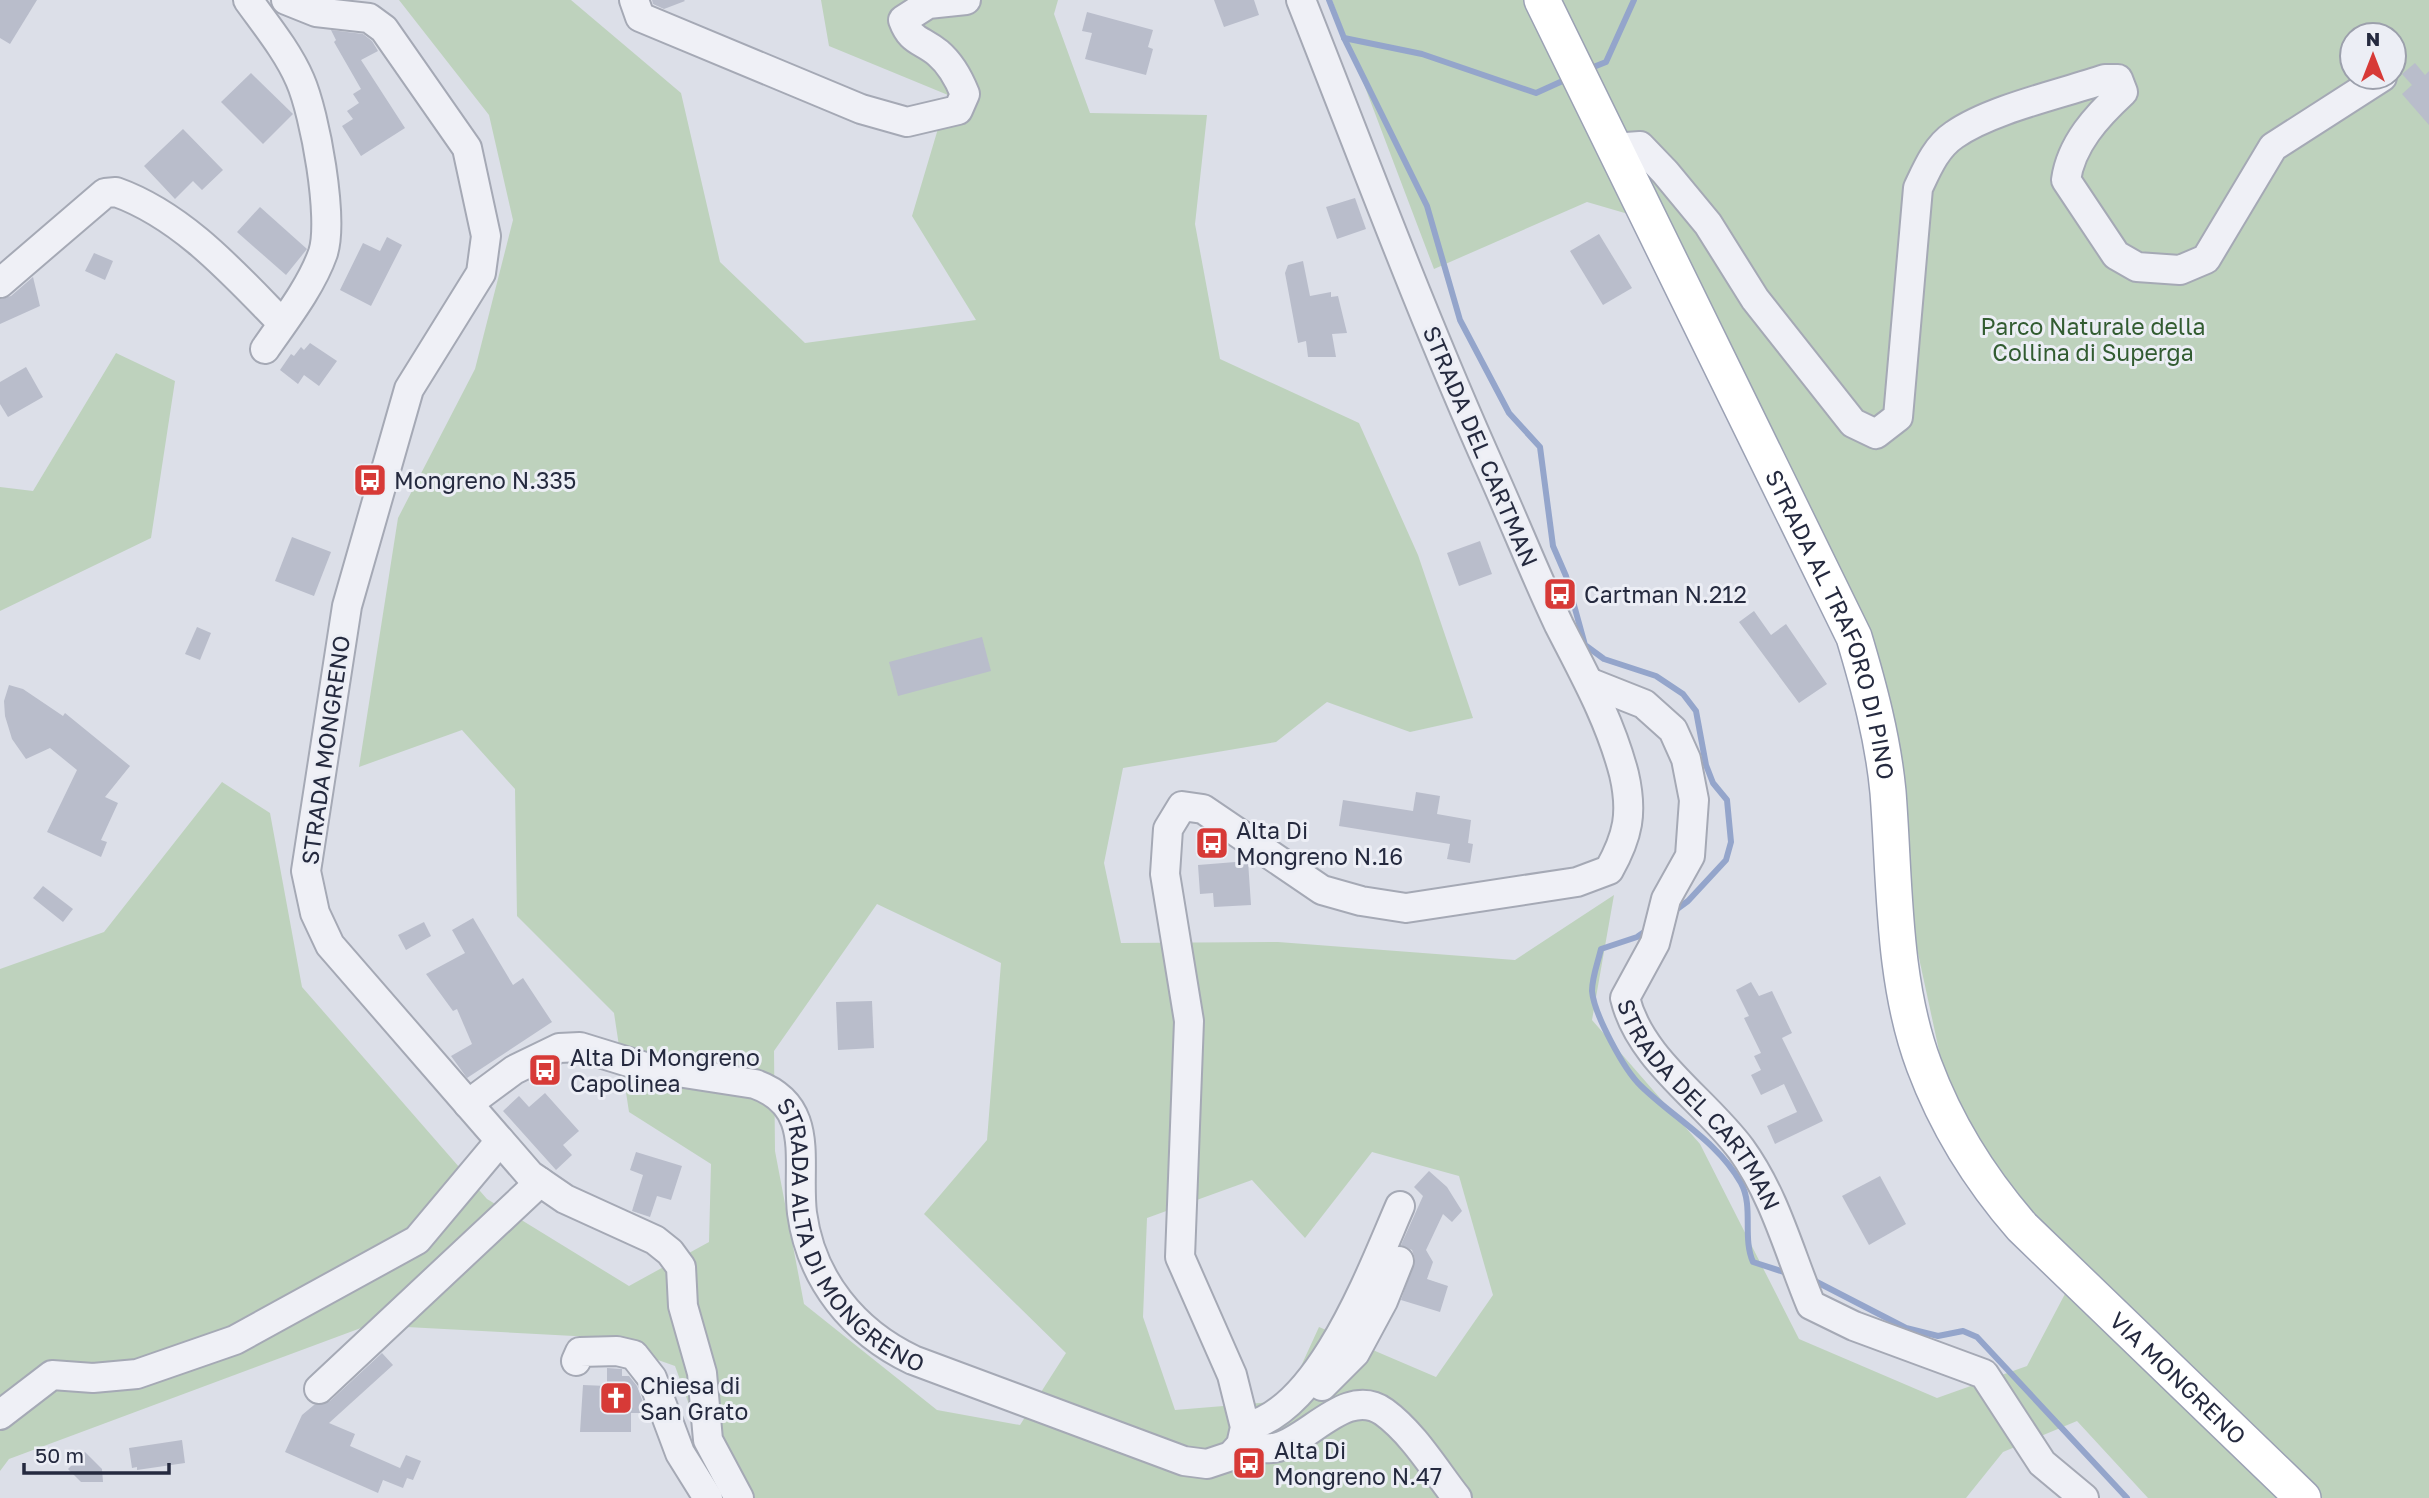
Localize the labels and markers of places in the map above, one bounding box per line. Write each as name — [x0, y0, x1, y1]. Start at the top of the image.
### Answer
bus stop icon: Mongreno N.335 — [351, 461, 389, 499]
place label: Mongreno N.335 — [394, 466, 576, 494]
bus stop icon: Cartman N.212 — [1541, 575, 1579, 613]
place label: Cartman N.212 — [1584, 580, 1747, 608]
place label: Alta Di Mongreno N.16 — [1236, 816, 1403, 870]
bus stop icon: Alta Di Mongreno N.16 — [1193, 824, 1231, 862]
place label: Alta Di Mongreno Capolinea — [570, 1043, 760, 1097]
bus stop icon: Alta Di Mongreno Capolinea — [526, 1051, 564, 1089]
place label: Chiesa di San Grato — [640, 1371, 748, 1425]
church icon: Chiesa di San Grato — [597, 1379, 635, 1417]
place label: Alta Di Mongreno N.47 — [1274, 1436, 1442, 1490]
bus stop icon: Alta Di Mongreno N.47 — [1230, 1444, 1268, 1482]

